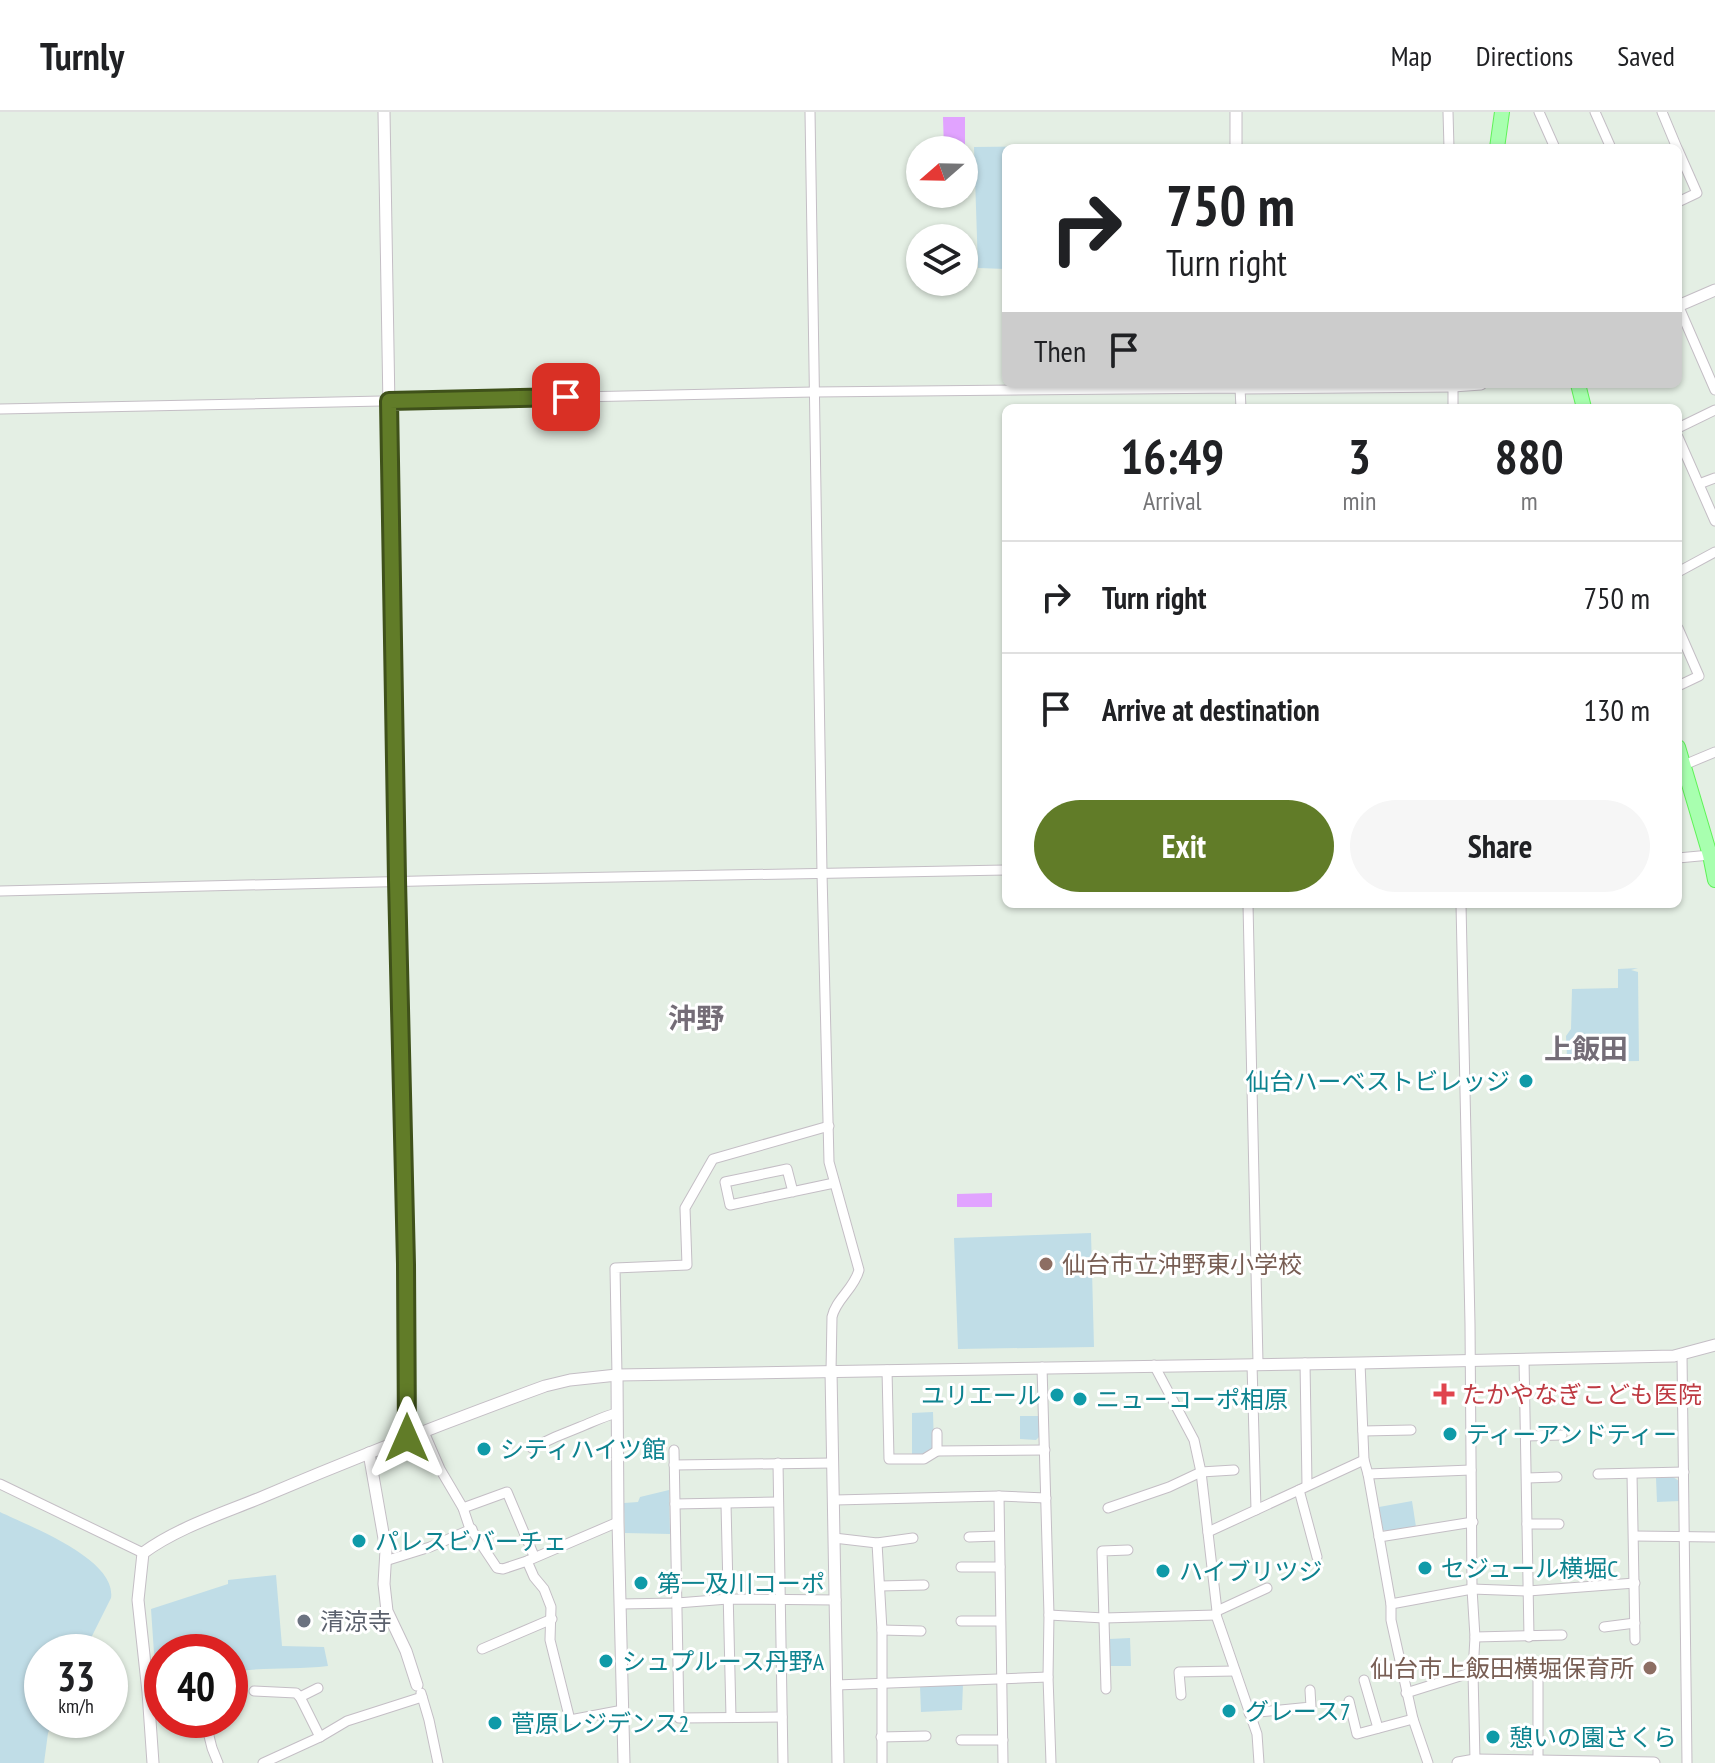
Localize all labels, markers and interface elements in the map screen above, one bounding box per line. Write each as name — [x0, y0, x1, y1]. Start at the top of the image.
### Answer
text: Turnly — [40, 31, 124, 80]
text: Map — [1391, 37, 1432, 74]
text: Directions — [1476, 37, 1573, 74]
text: Saved — [1617, 37, 1675, 74]
north arrow — [906, 136, 978, 208]
map controls — [906, 136, 978, 296]
text: 750 m — [1166, 169, 1295, 241]
icon: right — [1034, 176, 1138, 280]
button: layers — [906, 224, 978, 296]
text: Turn right — [1166, 239, 1287, 286]
icon: arrive — [1102, 328, 1146, 372]
text: Then — [1034, 331, 1086, 370]
pin — [532, 363, 600, 431]
icon: arrive — [544, 375, 588, 419]
text: 16:49 — [1120, 425, 1224, 487]
text: 3 — [1348, 425, 1371, 487]
text: 880 — [1495, 425, 1564, 487]
text: Arrival — [1143, 484, 1202, 517]
text: min — [1342, 484, 1376, 517]
text: m — [1521, 484, 1538, 517]
icon: right — [1034, 575, 1078, 619]
text: Turn right — [1102, 578, 1206, 617]
text: 750 m — [1584, 578, 1650, 617]
icon: arrive — [1034, 687, 1078, 731]
text: Arrive at destination — [1102, 690, 1320, 729]
text: 130 m — [1584, 690, 1650, 729]
button: Exit — [1034, 800, 1334, 892]
button: Share — [1350, 800, 1650, 892]
district label: 沖野 — [668, 999, 724, 1036]
district label: 上飯田 — [1544, 1030, 1628, 1067]
place label: 仙台ハーベストビレッジ — [1246, 1066, 1510, 1097]
marker: 仙台ハーベストビレッジ — [1517, 1072, 1535, 1090]
place label: 仙台市立沖野東小学校 — [1062, 1249, 1302, 1280]
marker: 仙台市立沖野東小学校 — [1037, 1255, 1055, 1273]
place label: たかやなぎこども医院 — [1462, 1379, 1702, 1410]
place label: ユリエール — [921, 1380, 1041, 1411]
marker: たかやなぎこども医院 — [1433, 1383, 1455, 1405]
place label: ニューコーポ相原 — [1096, 1384, 1288, 1415]
marker: ユリエール — [1048, 1386, 1066, 1404]
marker: ニューコーポ相原 — [1071, 1390, 1089, 1408]
position arrow — [365, 1396, 449, 1480]
place label: ティーアンドティー — [1466, 1419, 1677, 1450]
marker: ティーアンドティー — [1441, 1425, 1459, 1443]
place label: シティハイツ館 — [500, 1434, 666, 1465]
marker: シティハイツ館 — [475, 1440, 493, 1458]
place label: パレスビバーチェ — [375, 1526, 567, 1557]
marker: パレスビバーチェ — [350, 1532, 368, 1550]
place label: セジュール横堀C — [1441, 1553, 1618, 1584]
place label: ハイブリツジ — [1179, 1556, 1323, 1587]
marker: セジュール横堀C — [1416, 1559, 1434, 1577]
marker: ハイブリツジ — [1154, 1562, 1172, 1580]
place label: 第一及川コーポ — [657, 1568, 825, 1599]
marker: 第一及川コーポ — [632, 1574, 650, 1592]
place label: 清涼寺 — [320, 1606, 392, 1637]
marker: 清涼寺 — [295, 1612, 313, 1630]
speed limit sign: 40 — [144, 1634, 248, 1738]
place label: シュプルース丹野A — [622, 1646, 825, 1677]
text: 33 — [57, 1650, 95, 1702]
marker: シュプルース丹野A — [597, 1652, 615, 1670]
place label: 仙台市上飯田横堀保育所 — [1370, 1653, 1634, 1684]
marker: 仙台市上飯田横堀保育所 — [1641, 1659, 1659, 1677]
text: km/h — [58, 1693, 94, 1719]
place label: グレース7 — [1245, 1696, 1351, 1727]
marker: グレース7 — [1220, 1702, 1238, 1720]
place label: 菅原レジデンス2 — [511, 1708, 689, 1739]
marker: 菅原レジデンス2 — [486, 1714, 504, 1732]
place label: 憩いの園さくら — [1509, 1722, 1677, 1753]
marker: 憩いの園さくら — [1484, 1728, 1502, 1746]

